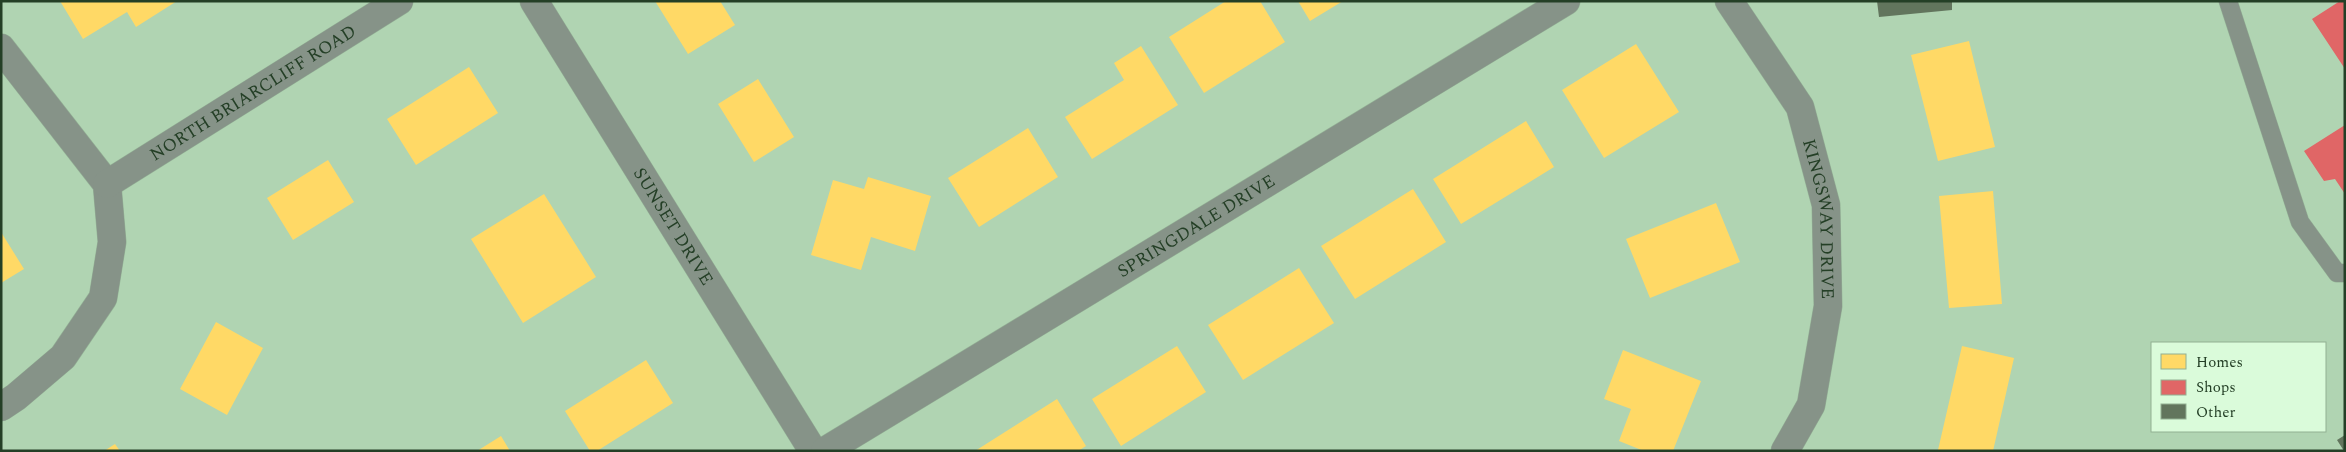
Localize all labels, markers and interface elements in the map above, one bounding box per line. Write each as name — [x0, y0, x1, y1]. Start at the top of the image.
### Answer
street label: NORTH BRIARCLIFF ROAD — [144, 18, 361, 168]
street label: KINGSWAY DRIVE — [1795, 136, 1841, 299]
street label: SUNSET DRIVE — [627, 162, 721, 290]
street label: SPRINGDALE DRIVE — [1112, 167, 1280, 284]
legend — [2151, 342, 2326, 432]
text: Homes — [2196, 351, 2243, 374]
text: Shops — [2196, 376, 2236, 399]
text: Other — [2196, 401, 2235, 424]

